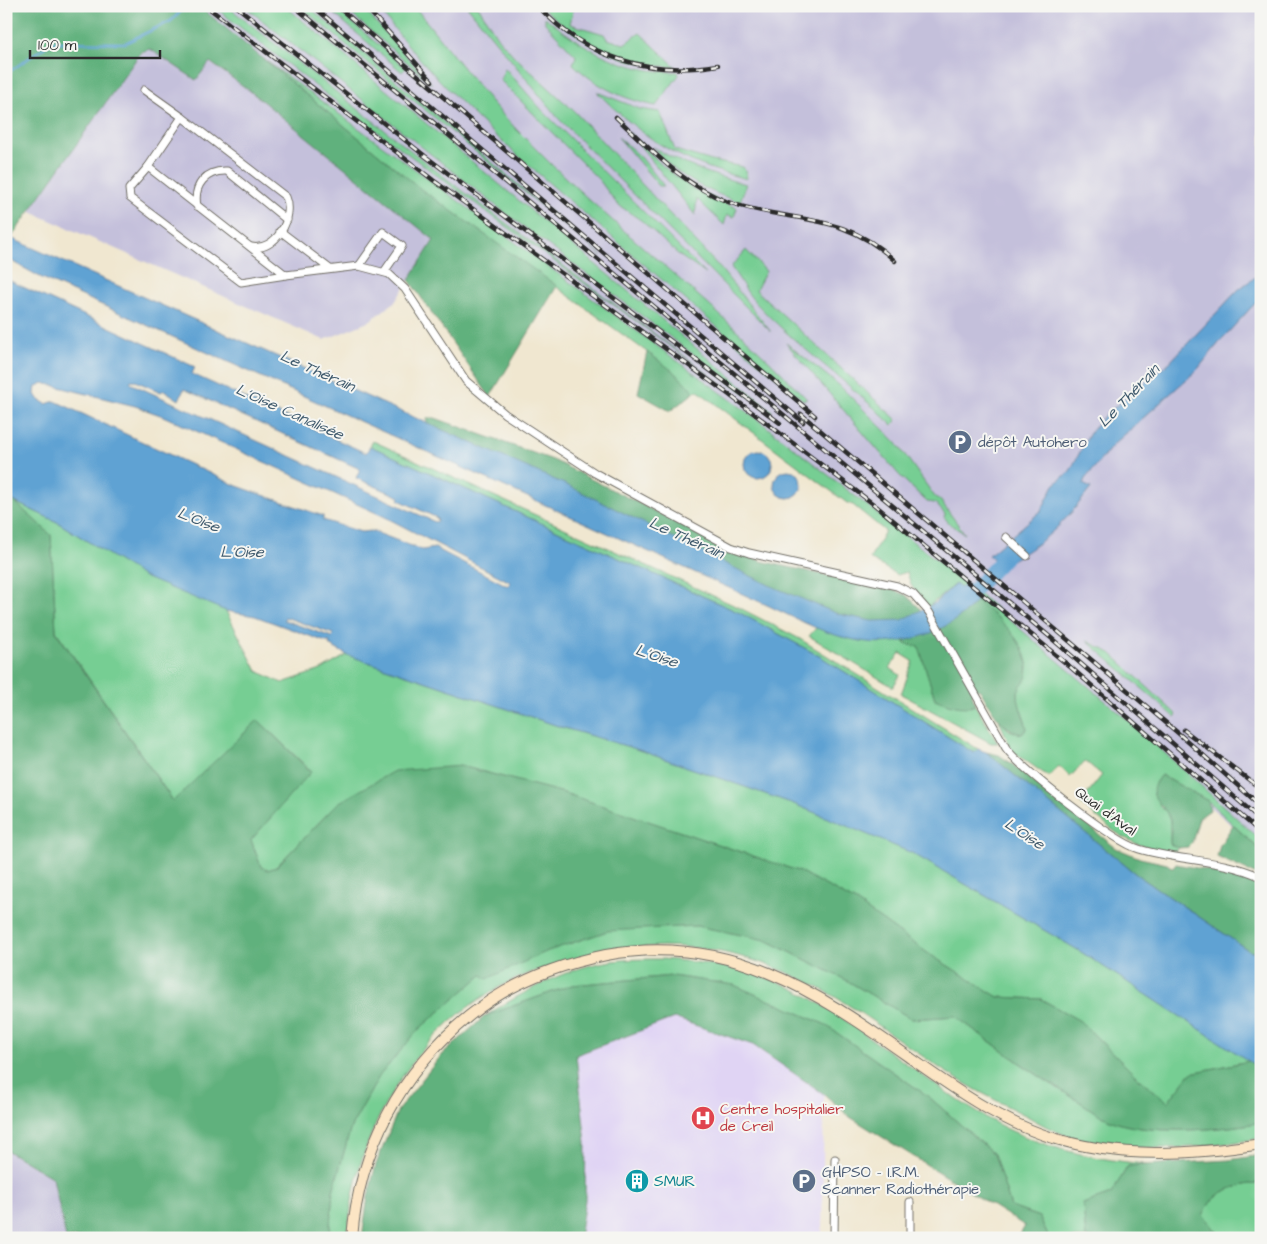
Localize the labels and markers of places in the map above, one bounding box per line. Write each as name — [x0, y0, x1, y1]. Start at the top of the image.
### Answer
parking icon: dépôt Autohero — [947, 429, 973, 455]
place label: dépôt Autohero — [978, 432, 1087, 453]
place label: Centre hospitalier de Creil — [720, 1099, 843, 1137]
hospital icon: Centre hospitalier de Creil — [690, 1105, 716, 1131]
place label: GHPSO - I.R.M. Scanner Radiothérapie — [822, 1162, 979, 1200]
building icon: SMUR — [624, 1168, 650, 1194]
parking icon: GHPSO - I.R.M. Scanner Radiothérapie — [791, 1168, 817, 1194]
place label: SMUR — [654, 1171, 695, 1192]

